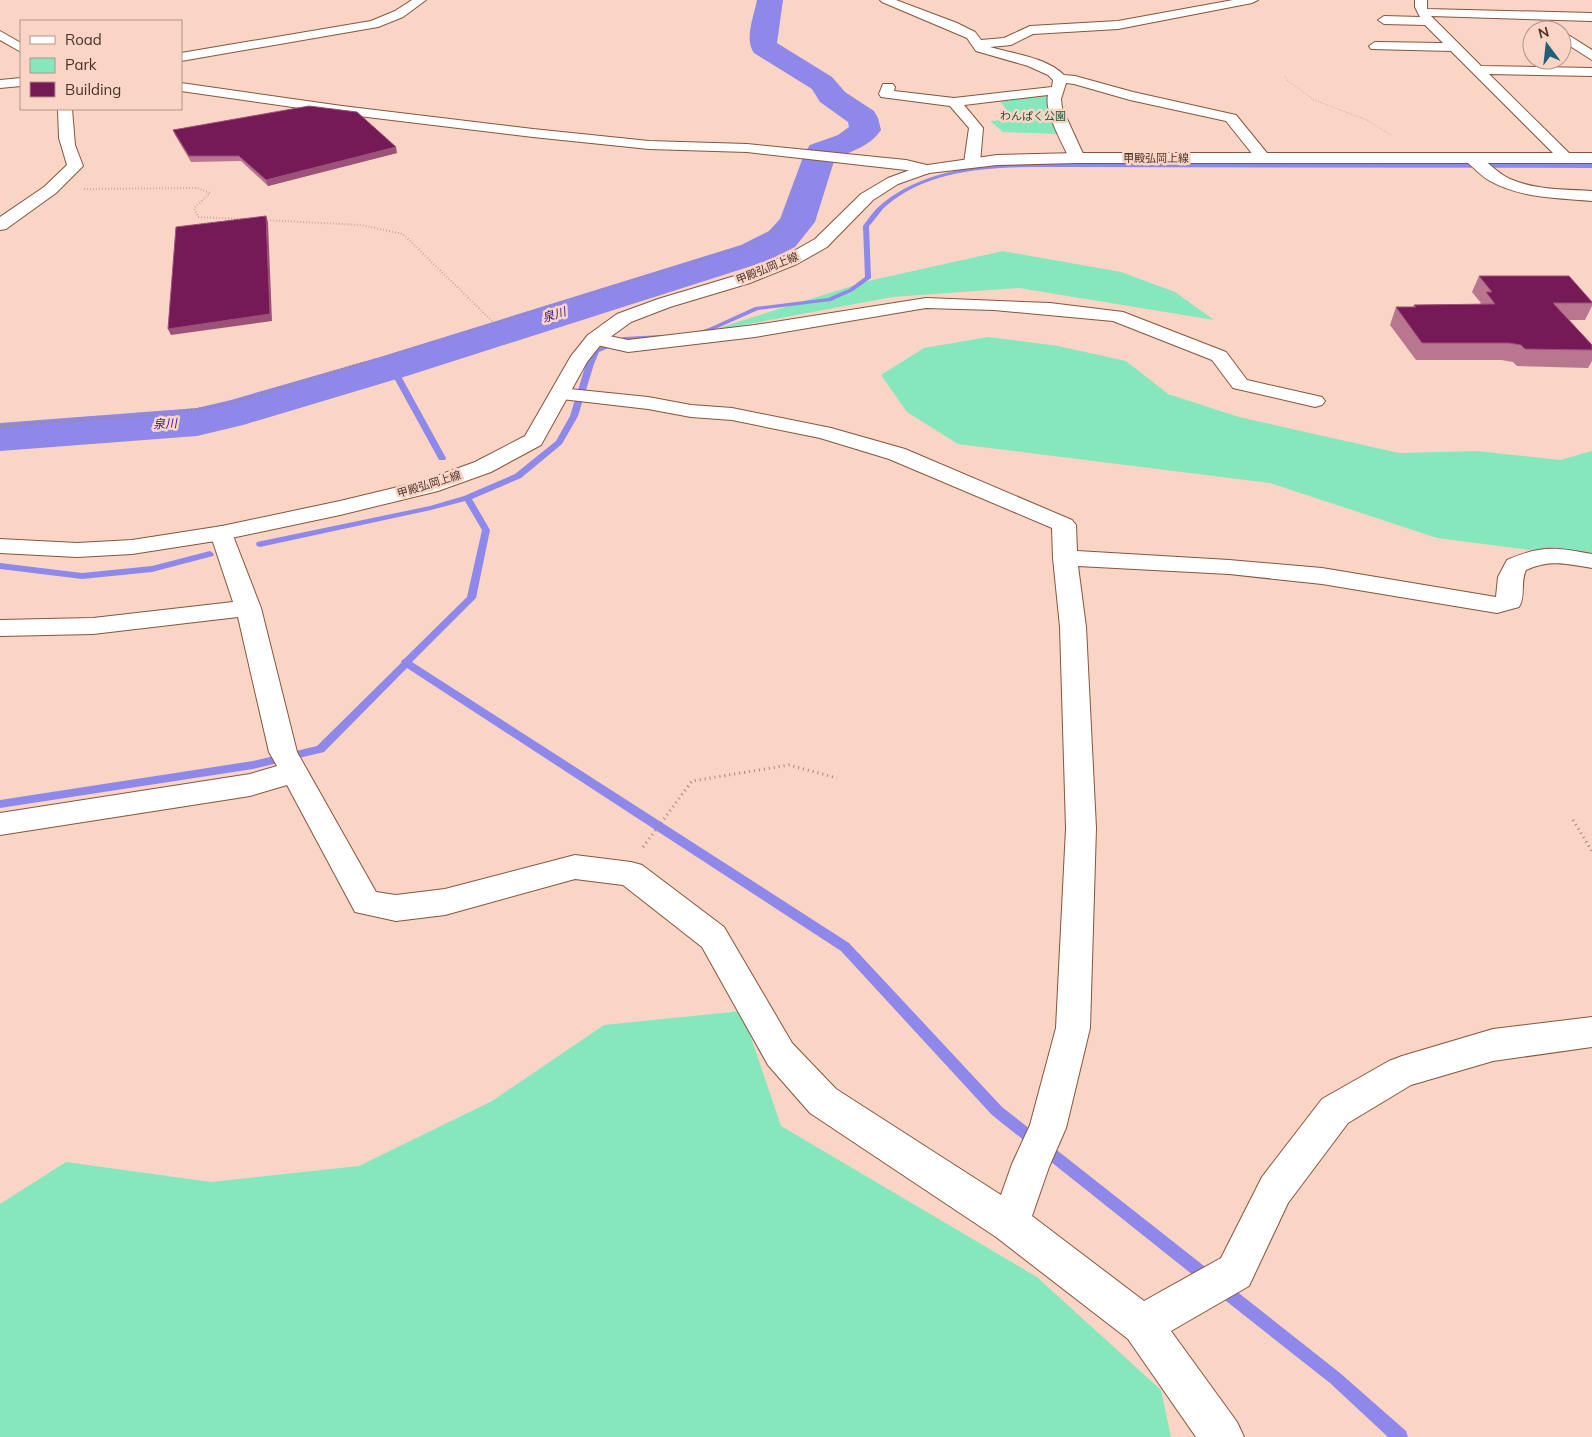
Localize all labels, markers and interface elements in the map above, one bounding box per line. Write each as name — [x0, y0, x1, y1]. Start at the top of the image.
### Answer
legend — [20, 20, 182, 110]
north arrow — [1522, 20, 1572, 70]
text: N — [1536, 22, 1551, 43]
text: Road — [65, 30, 102, 49]
text: Park — [65, 55, 97, 74]
text: Building — [65, 80, 121, 99]
park label: わんぱく公園 — [1000, 109, 1066, 123]
street label: 甲殿弘岡上線 — [1123, 151, 1189, 165]
street label: 甲殿弘岡上線 — [734, 249, 800, 287]
water label: 泉川 — [540, 303, 569, 325]
water label: 泉川 — [152, 415, 179, 432]
street label: 甲殿弘岡上線 — [395, 468, 463, 500]

